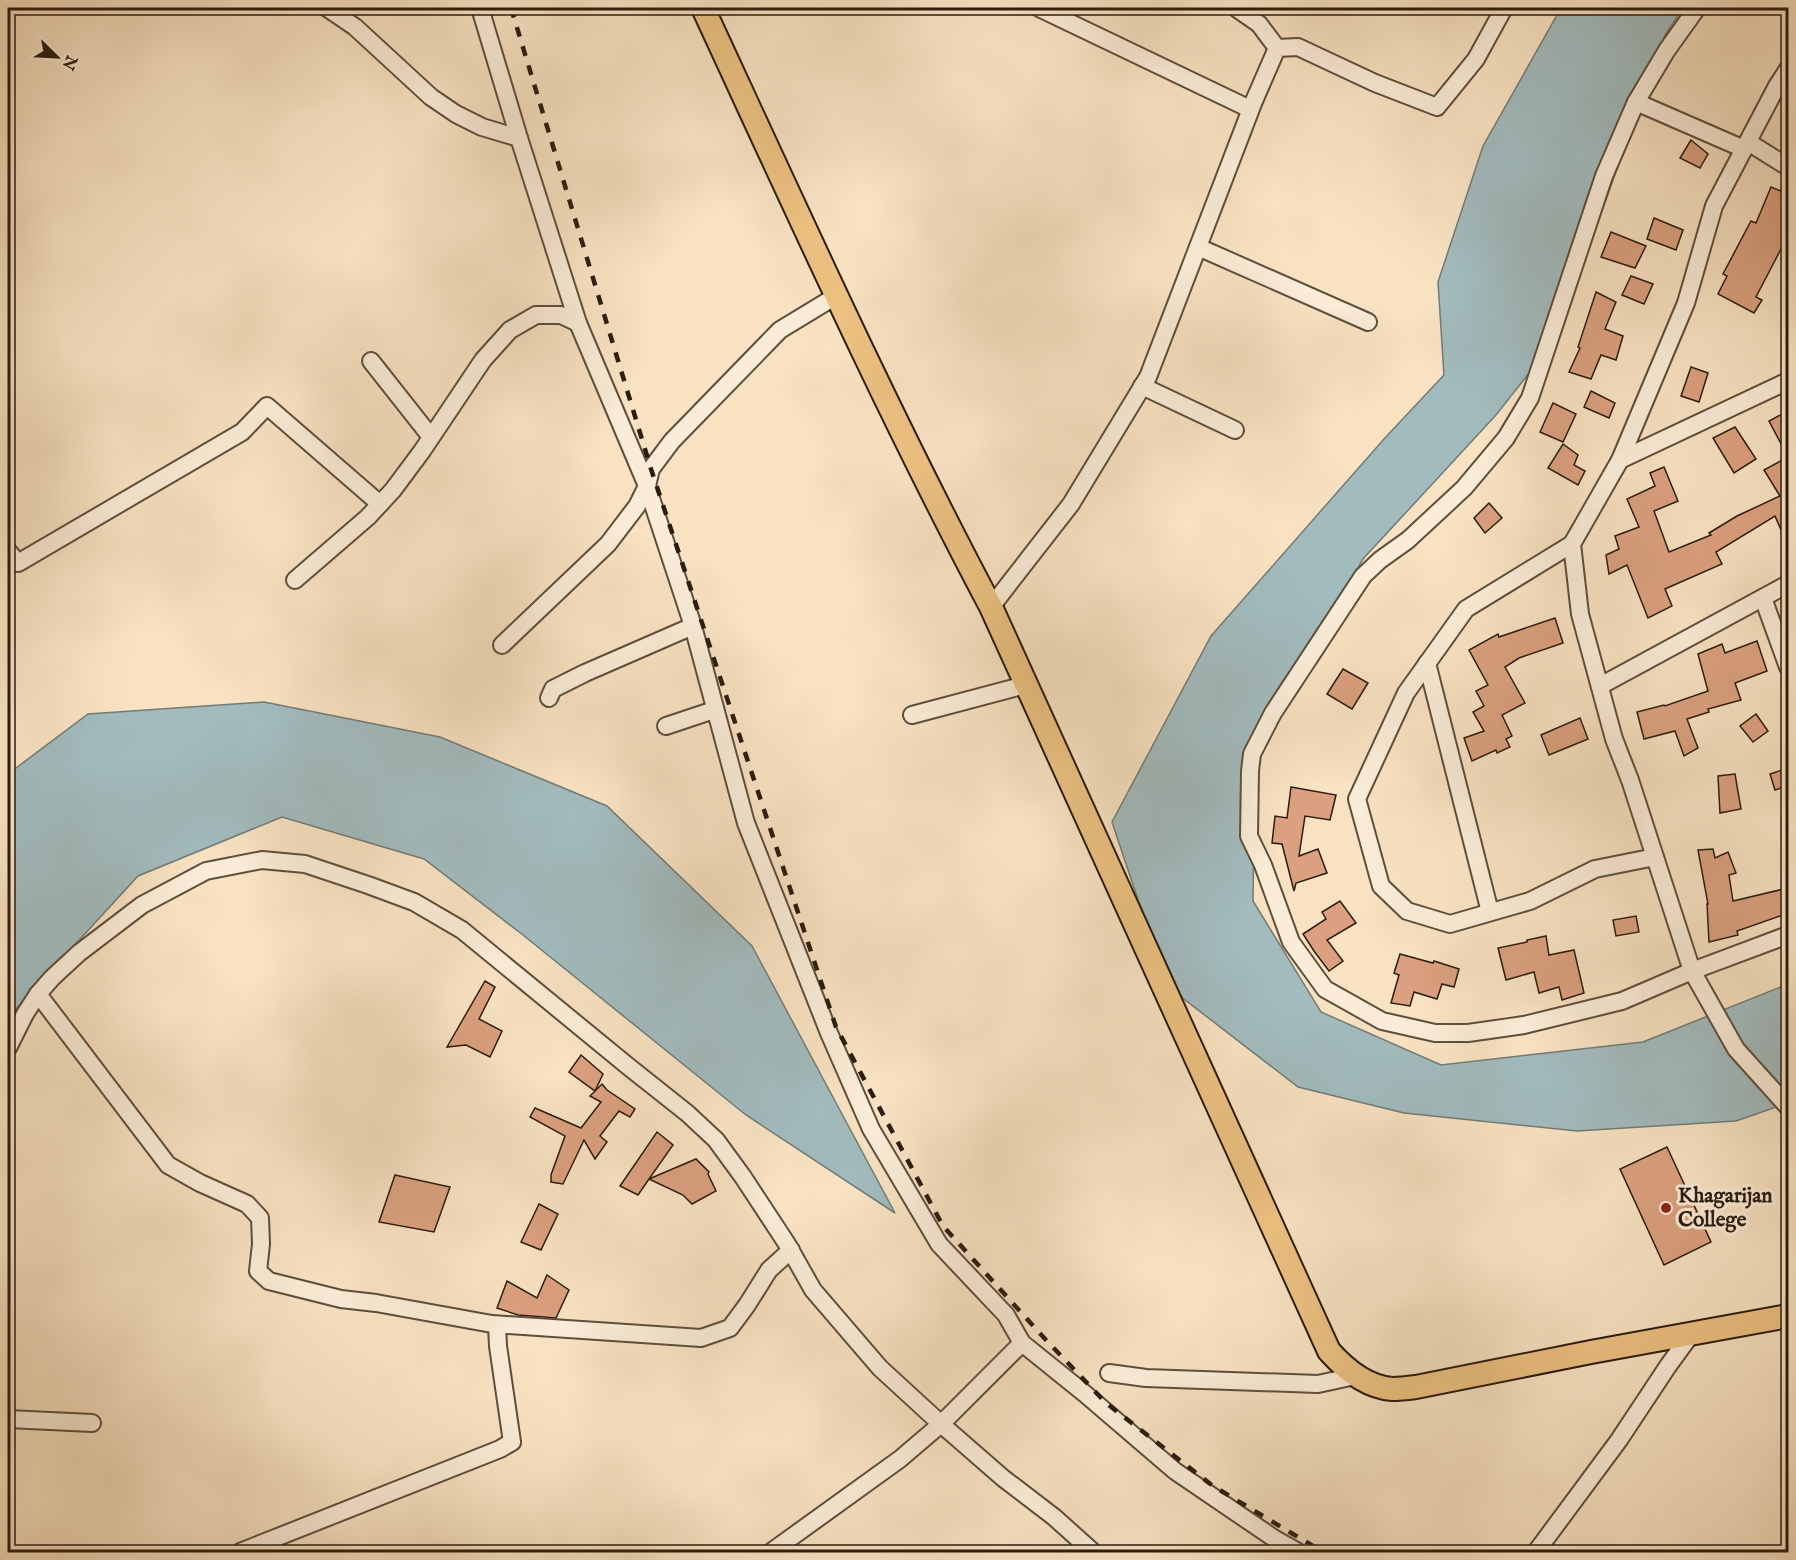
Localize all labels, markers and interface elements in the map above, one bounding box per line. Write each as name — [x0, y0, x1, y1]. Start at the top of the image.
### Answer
north arrow — [27, 27, 87, 87]
text: N — [57, 51, 81, 73]
place label: Khagarijan College — [1678, 1183, 1772, 1234]
marker: Khagarijan College — [1659, 1201, 1673, 1215]

